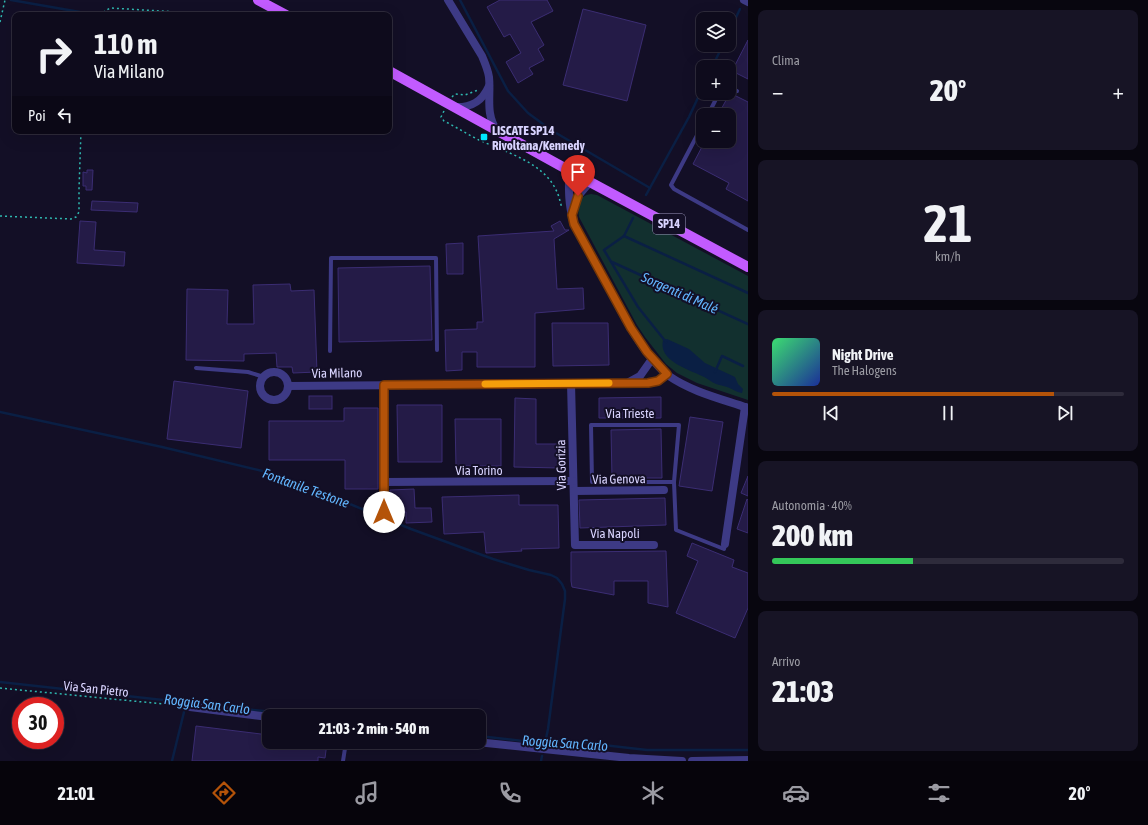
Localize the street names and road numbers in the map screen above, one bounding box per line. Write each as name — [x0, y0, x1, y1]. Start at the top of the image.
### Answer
road number: SP14 — [653, 214, 685, 234]
street label: Via Milano — [311, 365, 363, 381]
street label: Via Trieste — [606, 406, 655, 421]
street label: Via Gorizia — [553, 440, 569, 490]
street label: Via Torino — [455, 463, 503, 478]
street label: Via Genova — [592, 471, 646, 487]
street label: Via Napoli — [590, 526, 640, 541]
street label: Via San Pietro — [63, 678, 129, 700]

